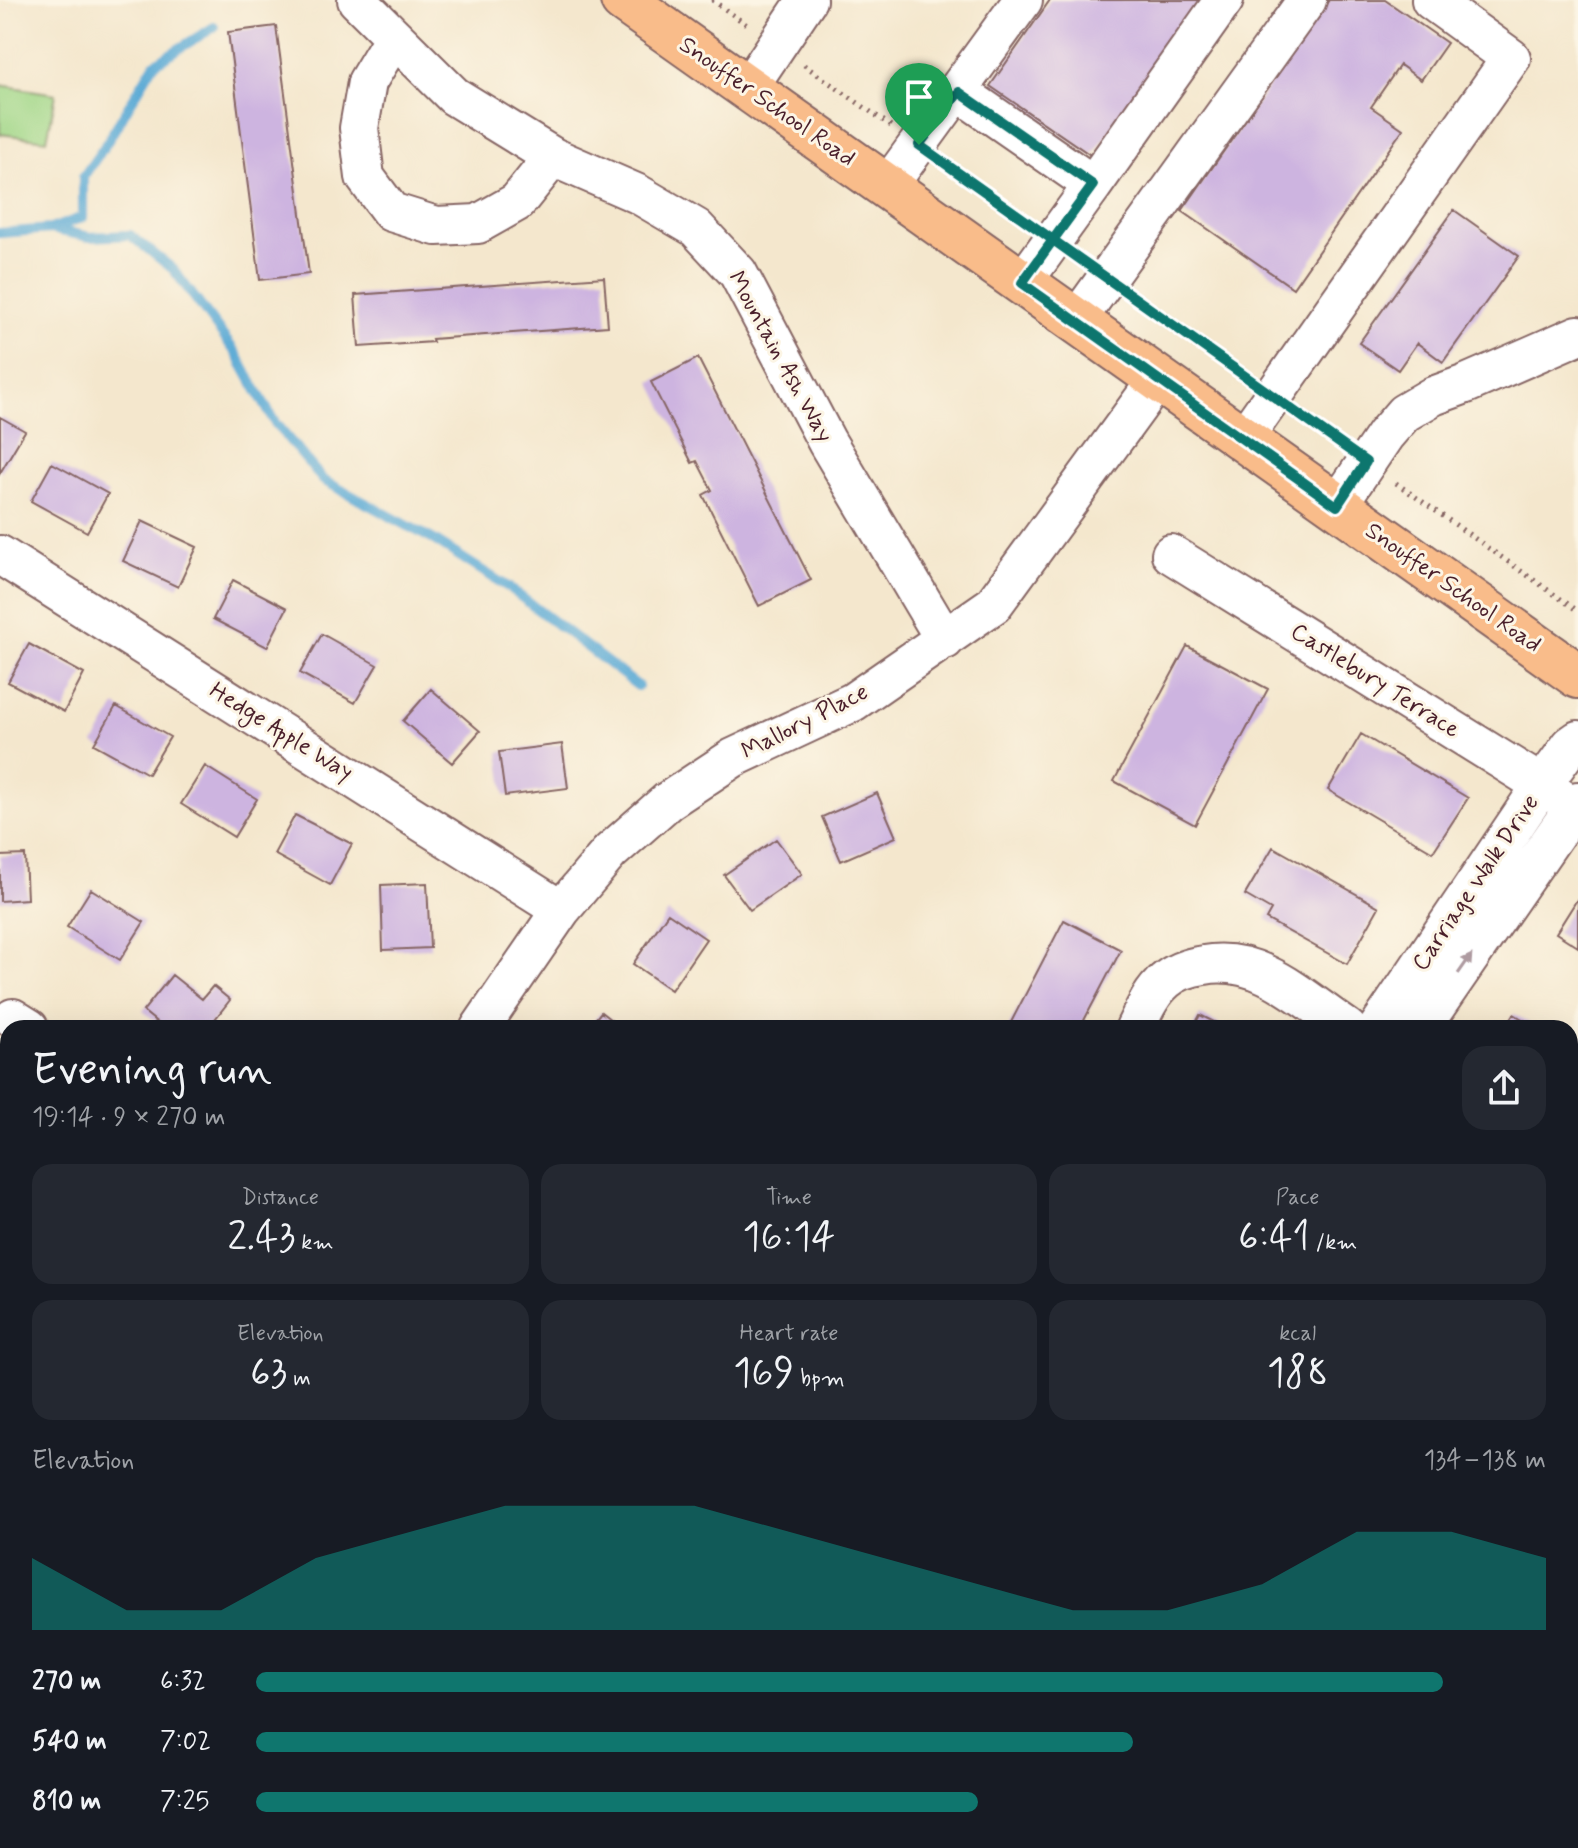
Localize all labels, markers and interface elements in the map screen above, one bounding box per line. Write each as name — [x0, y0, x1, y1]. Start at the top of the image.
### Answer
street label: Snouffer School Road — [673, 30, 861, 174]
pin — [885, 63, 953, 145]
icon: arrive — [897, 75, 941, 119]
street label: Mountain Ash Way — [720, 266, 840, 448]
street label: Snouffer School Road — [1359, 516, 1547, 660]
street label: Castlebury Terrace — [1284, 616, 1466, 746]
street label: Hedge Apple Way — [202, 675, 359, 791]
street label: Mallory Place — [736, 677, 874, 767]
street label: Carriage Walk Drive — [1405, 789, 1547, 977]
one-way arrow — [1457, 953, 1472, 974]
text: Evening run — [32, 1042, 272, 1100]
button: share — [1462, 1046, 1546, 1130]
text: 19:14 · 9 × 270 m — [32, 1101, 225, 1135]
text: Distance — [242, 1184, 319, 1212]
text: Time — [766, 1184, 812, 1212]
text: Pace — [1276, 1184, 1320, 1212]
text: 2.43 — [227, 1212, 295, 1264]
text: 16:14 — [743, 1212, 835, 1264]
text: 6:41 — [1238, 1212, 1310, 1264]
text: km — [295, 1229, 333, 1257]
text: /km — [1310, 1229, 1357, 1257]
text: Elevation — [237, 1320, 324, 1348]
text: Heart rate — [740, 1320, 838, 1348]
text: kcal — [1279, 1320, 1316, 1348]
text: 63 — [250, 1348, 287, 1400]
text: 169 — [733, 1348, 794, 1400]
text: 188 — [1267, 1348, 1328, 1400]
text: m — [287, 1365, 311, 1393]
text: bpm — [794, 1365, 845, 1393]
text: Elevation — [32, 1444, 134, 1478]
text: 134–138 m — [1424, 1444, 1546, 1478]
text: 270 m — [32, 1665, 101, 1699]
text: 6:32 — [160, 1665, 206, 1699]
text: 540 m — [32, 1725, 107, 1759]
text: 7:02 — [160, 1725, 211, 1759]
text: 810 m — [32, 1785, 101, 1819]
text: 7:25 — [160, 1785, 209, 1819]

